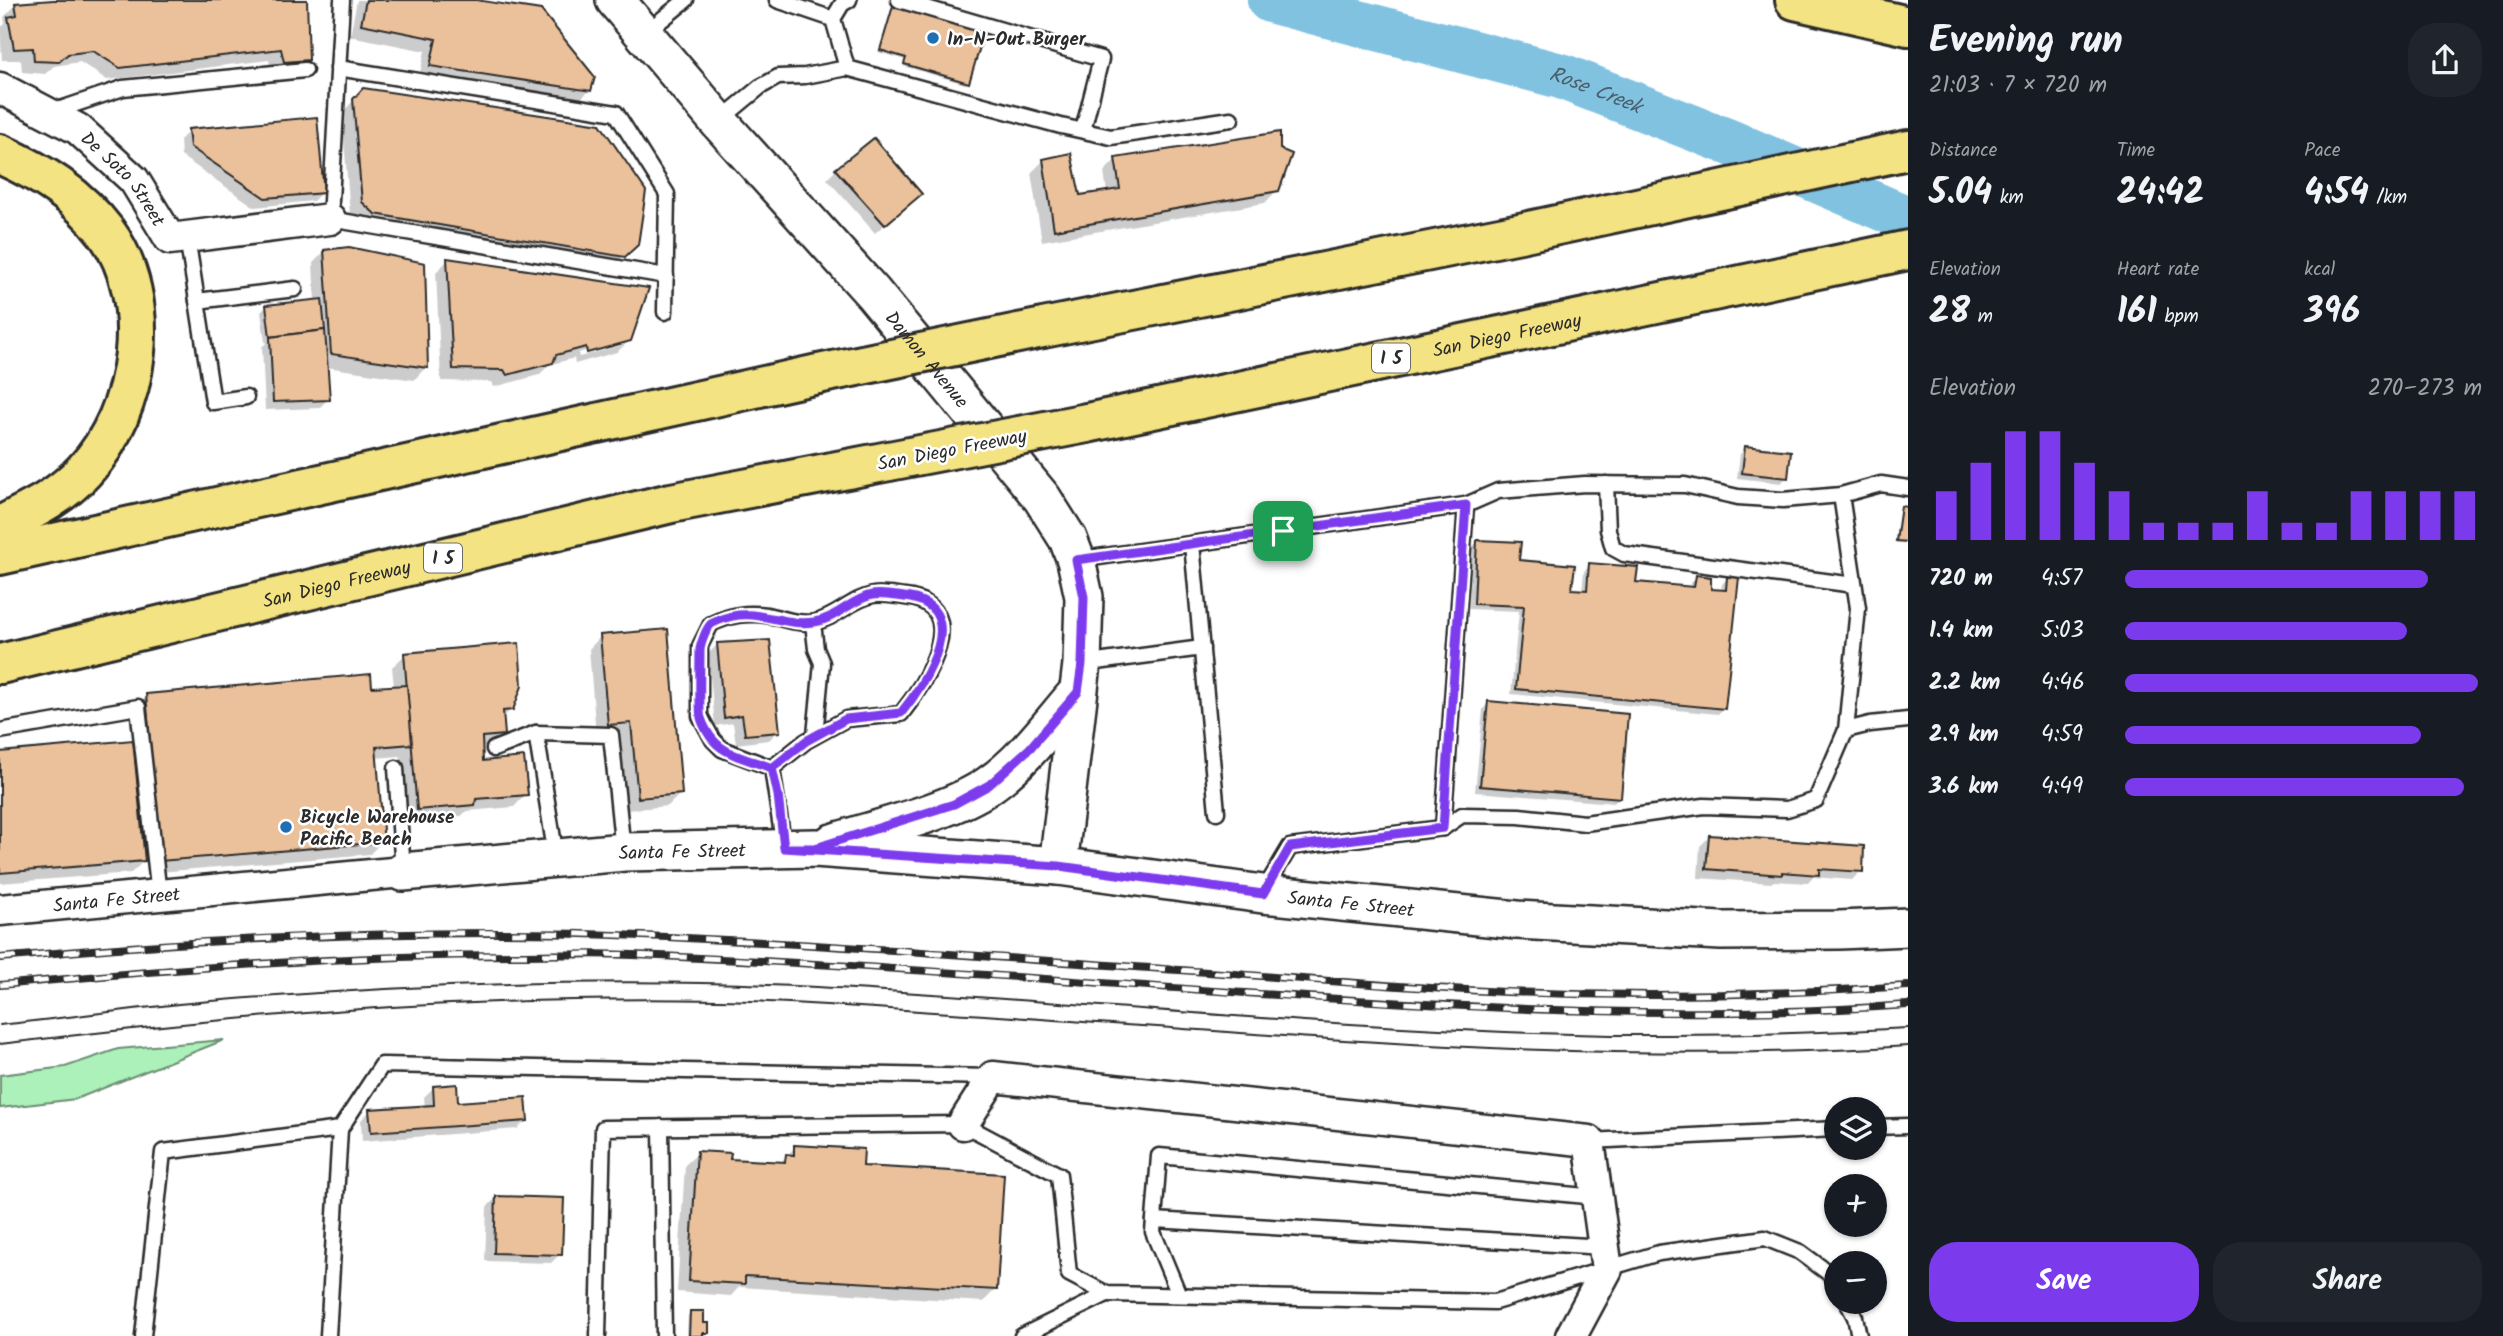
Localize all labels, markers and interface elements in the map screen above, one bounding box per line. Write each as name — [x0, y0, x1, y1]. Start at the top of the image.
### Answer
text: Evening run — [1929, 12, 2123, 72]
button: share — [2408, 23, 2482, 97]
place label: In-N-Out Burger — [947, 25, 1087, 55]
marker: In-N-Out Burger — [925, 30, 941, 46]
water label: Rose Creek — [1546, 59, 1649, 125]
text: 21:03 · 7 × 720 m — [1929, 68, 2107, 104]
street label: De Soto Street — [73, 125, 172, 233]
text: Distance — [1929, 136, 1997, 166]
text: Time — [2117, 136, 2155, 166]
text: Pace — [2304, 136, 2341, 166]
text: 5.04 — [1929, 166, 1992, 222]
text: 24:42 — [2117, 166, 2204, 222]
text: 4:54 — [2304, 166, 2369, 222]
text: km — [1992, 183, 2024, 213]
text: /km — [2369, 183, 2407, 213]
text: Elevation — [1929, 255, 2001, 285]
text: Heart rate — [2117, 255, 2199, 285]
text: kcal — [2304, 255, 2335, 285]
text: 28 — [1929, 285, 1970, 341]
text: 161 — [2117, 285, 2157, 341]
text: 396 — [2304, 285, 2360, 341]
text: m — [1970, 302, 1993, 332]
text: bpm — [2157, 302, 2199, 332]
street label: Damon Avenue — [877, 305, 975, 416]
street label: San Diego Freeway — [1430, 306, 1585, 367]
road number: I 5 — [1372, 344, 1410, 372]
text: Elevation — [1929, 371, 2016, 407]
text: 270–273 m — [2368, 371, 2482, 407]
street label: San Diego Freeway — [875, 422, 1031, 480]
pin — [1253, 501, 1313, 561]
icon: arrive — [1264, 512, 1302, 550]
road number: I 5 — [424, 544, 462, 572]
street label: San Diego Freeway — [260, 553, 415, 617]
text: 720 m — [1929, 561, 1993, 597]
text: 4:57 — [2041, 561, 2082, 597]
text: 1.4 km — [1929, 613, 1993, 649]
text: 5:03 — [2041, 613, 2084, 649]
text: 2.2 km — [1929, 665, 2000, 701]
text: 4:46 — [2041, 665, 2085, 701]
text: 2.9 km — [1929, 717, 1999, 753]
text: 4:59 — [2041, 717, 2083, 753]
text: 3.6 km — [1929, 769, 1999, 805]
text: 4:49 — [2041, 769, 2083, 805]
place label: Bicycle Warehouse Pacific Beach — [300, 803, 454, 855]
marker: Bicycle Warehouse Pacific Beach — [278, 819, 294, 835]
street label: Santa Fe Street — [617, 836, 747, 869]
street label: Santa Fe Street — [52, 880, 182, 922]
street label: Santa Fe Street — [1286, 884, 1416, 926]
map controls — [1824, 1097, 1887, 1314]
button: layers — [1824, 1097, 1887, 1160]
button: + — [1824, 1174, 1887, 1237]
button: Save — [1929, 1242, 2199, 1322]
button: Share — [2213, 1242, 2482, 1322]
button: − — [1824, 1251, 1887, 1314]

